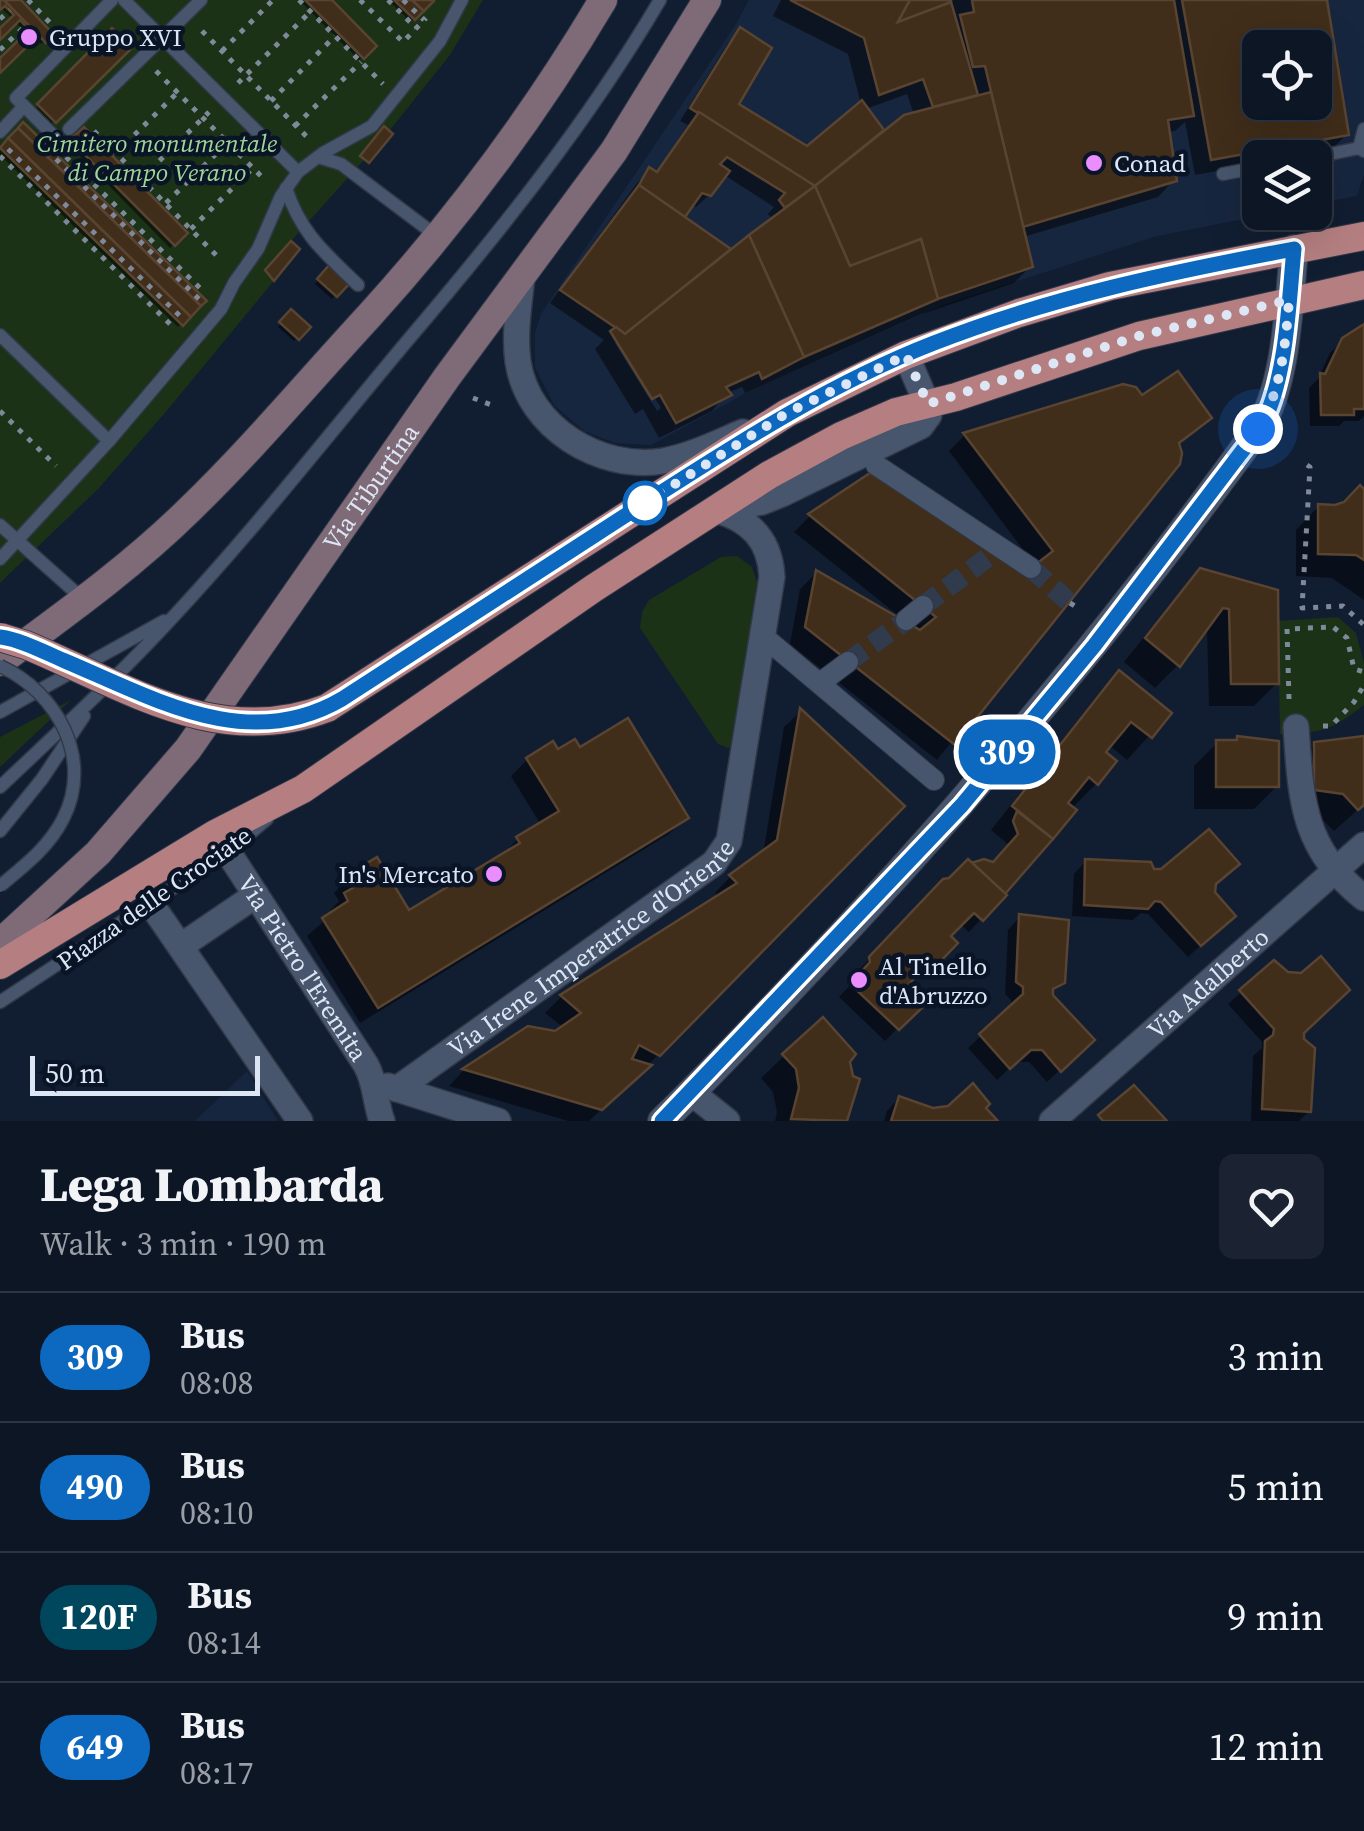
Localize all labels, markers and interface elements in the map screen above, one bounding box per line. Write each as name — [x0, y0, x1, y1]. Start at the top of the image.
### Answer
place label: Gruppo XVI — [49, 20, 182, 54]
marker: Gruppo XVI — [18, 26, 40, 48]
map controls — [1242, 30, 1332, 230]
button: locate — [1242, 30, 1332, 120]
park label: Cimitero monumentale di Campo Verano — [37, 126, 277, 189]
button: layers — [1242, 140, 1332, 230]
place label: Conad — [1114, 146, 1186, 180]
marker: Conad — [1083, 152, 1105, 174]
your location — [1233, 404, 1283, 454]
street label: Via Tiburtina — [314, 416, 427, 557]
unlabelled marker — [624, 482, 666, 524]
line badge: 309 — [950, 720, 1064, 784]
text: 309 — [979, 728, 1035, 776]
street label: Piazza delle Crociate — [50, 818, 258, 978]
street label: Via Irene Imperatrice d'Oriente — [440, 833, 742, 1065]
place label: In's Mercato — [338, 857, 474, 891]
marker: In's Mercato — [483, 863, 505, 885]
street label: Via Pietro l'Eremita — [230, 868, 376, 1068]
street label: Via Adalberto — [1139, 920, 1276, 1046]
place label: Al Tinello d'Abruzzo — [879, 949, 988, 1012]
marker: Al Tinello d'Abruzzo — [848, 969, 870, 991]
scale bar — [30, 1051, 260, 1096]
text: 50 m — [45, 1054, 105, 1092]
text: Lega Lombarda — [40, 1151, 383, 1217]
button: heart — [1219, 1154, 1324, 1259]
text: Walk · 3 min · 190 m — [40, 1222, 326, 1266]
text: Bus — [180, 1309, 245, 1361]
text: 3 min — [1228, 1331, 1324, 1383]
text: 309 — [67, 1333, 123, 1381]
text: 08:08 — [180, 1361, 254, 1405]
text: Bus — [180, 1439, 245, 1491]
text: 5 min — [1228, 1461, 1324, 1513]
text: 490 — [67, 1463, 123, 1511]
text: 08:10 — [180, 1491, 254, 1535]
text: Bus — [187, 1569, 252, 1621]
text: 9 min — [1228, 1591, 1324, 1643]
text: 120F — [60, 1593, 137, 1641]
text: 08:14 — [187, 1621, 261, 1665]
text: Bus — [180, 1699, 245, 1751]
text: 12 min — [1209, 1721, 1324, 1773]
text: 649 — [67, 1723, 123, 1771]
text: 08:17 — [180, 1751, 254, 1795]

